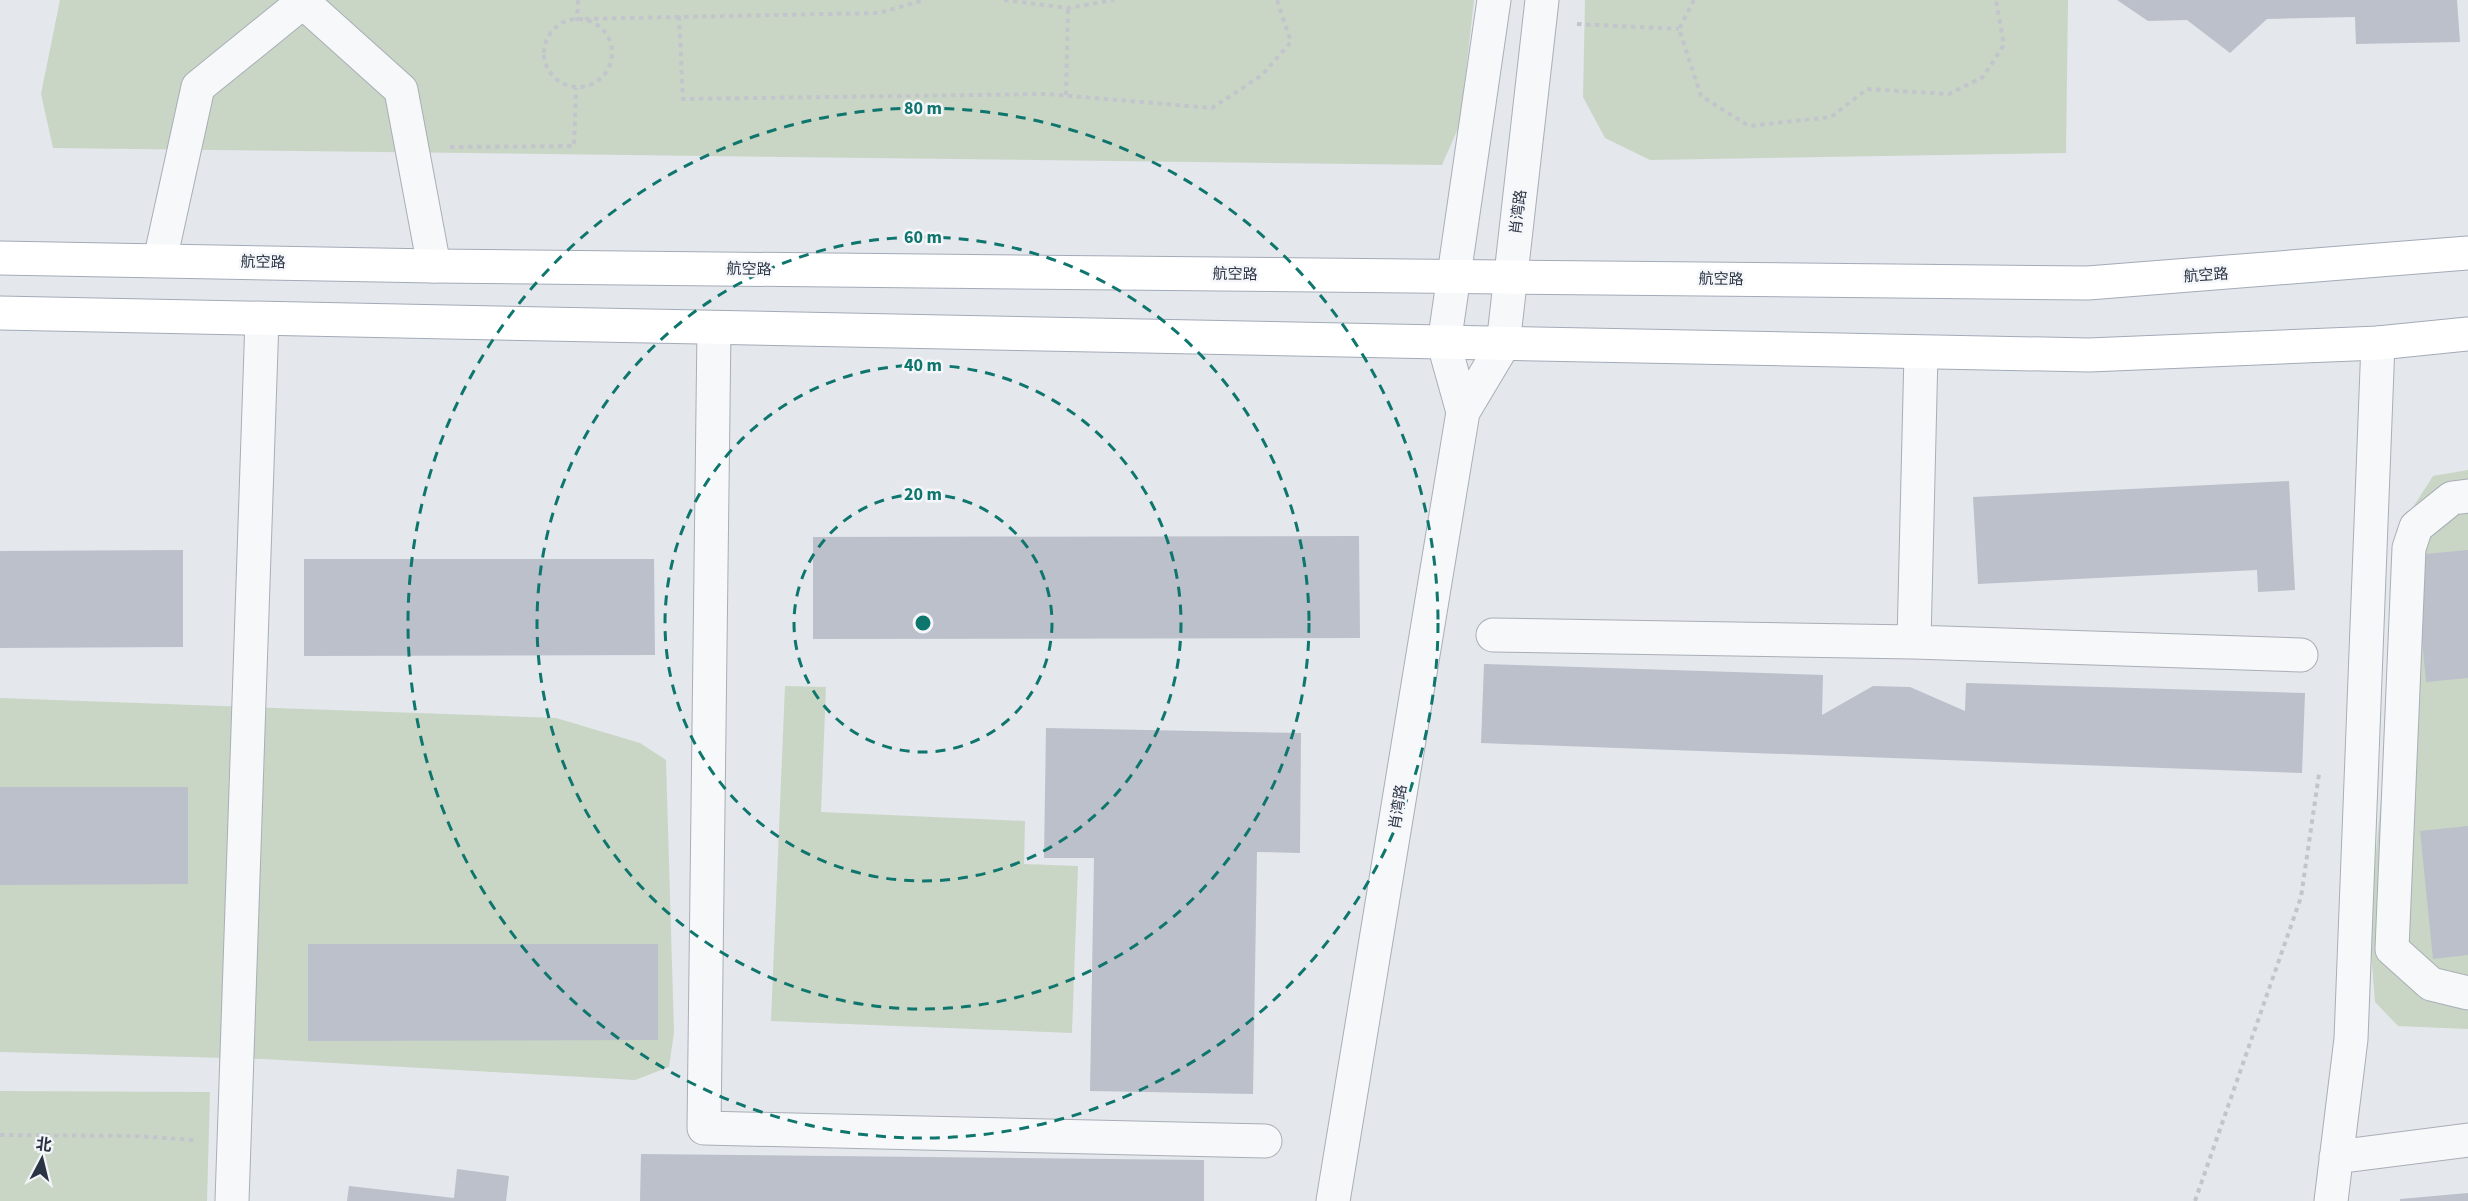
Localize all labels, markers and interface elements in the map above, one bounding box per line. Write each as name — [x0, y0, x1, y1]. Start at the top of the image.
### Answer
text: 80 m — [904, 96, 942, 121]
street label: 肖湾路 — [1505, 188, 1532, 236]
text: 60 m — [904, 225, 942, 250]
street label: 航空路 — [240, 252, 286, 273]
street label: 航空路 — [726, 259, 772, 280]
street label: 航空路 — [2183, 263, 2229, 288]
street label: 航空路 — [1212, 264, 1258, 285]
street label: 航空路 — [1698, 269, 1744, 290]
text: 40 m — [904, 353, 942, 378]
text: 20 m — [904, 482, 942, 507]
centre of rings — [913, 613, 933, 633]
street label: 肖湾路 — [1385, 783, 1412, 831]
north arrow — [12, 1129, 72, 1189]
text: 北 — [34, 1133, 53, 1157]

